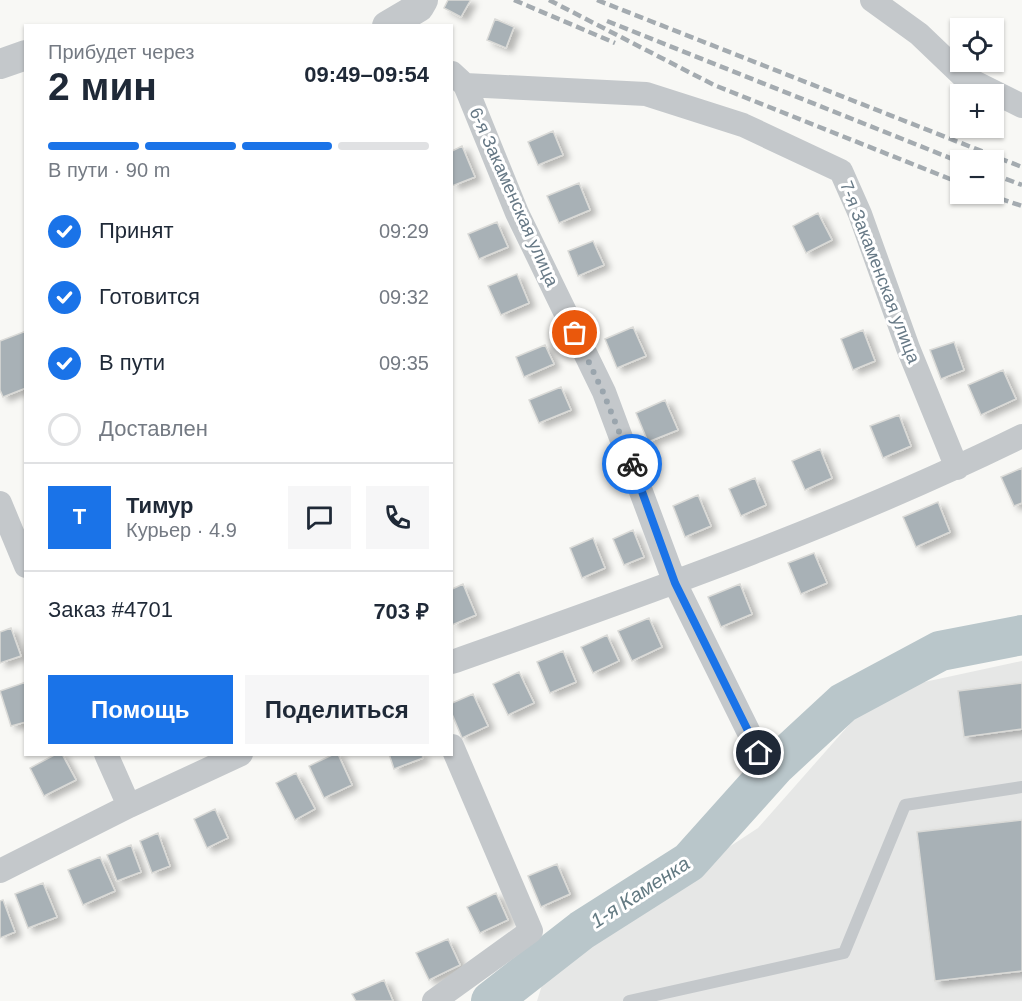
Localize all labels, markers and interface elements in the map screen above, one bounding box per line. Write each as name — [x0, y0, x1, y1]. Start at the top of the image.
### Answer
map controls — [950, 18, 1004, 204]
button: locate — [950, 18, 1004, 72]
text: Прибудет через — [48, 41, 194, 63]
text: 09:49–09:54 — [304, 62, 429, 87]
text: 2 мин — [48, 65, 157, 108]
button: + — [950, 84, 1004, 138]
street label: 6-я Закаменская улица — [465, 104, 563, 290]
button: − — [950, 150, 1004, 204]
text: В пути · 90 m — [48, 159, 170, 181]
street label: 7-я Закаменская улица — [836, 178, 924, 367]
icon: check — [48, 215, 81, 248]
text: Принят — [99, 218, 173, 243]
text: 09:29 — [379, 220, 429, 242]
icon: check — [48, 281, 81, 314]
text: Готовится — [99, 284, 200, 309]
text: 09:32 — [379, 286, 429, 308]
pin — [549, 307, 600, 358]
icon: bag — [558, 316, 591, 349]
icon: check — [48, 347, 81, 380]
text: В пути — [99, 350, 165, 375]
text: 09:35 — [379, 352, 429, 374]
text: Доставлен — [99, 416, 208, 441]
courier — [602, 434, 662, 494]
icon: bike — [616, 448, 649, 481]
button: chat — [288, 486, 351, 549]
button: phone — [366, 486, 429, 549]
text: Тимур — [126, 493, 194, 518]
text: Т — [73, 504, 86, 529]
text: Курьер · 4.9 — [126, 519, 237, 541]
text: Заказ #4701 — [48, 597, 173, 622]
text: 703 ₽ — [373, 599, 429, 624]
button: Помощь — [48, 675, 233, 744]
button: Поделиться — [245, 675, 429, 744]
pin — [733, 727, 784, 778]
icon: home — [742, 736, 775, 769]
water label: 1-я Каменка — [586, 852, 694, 932]

